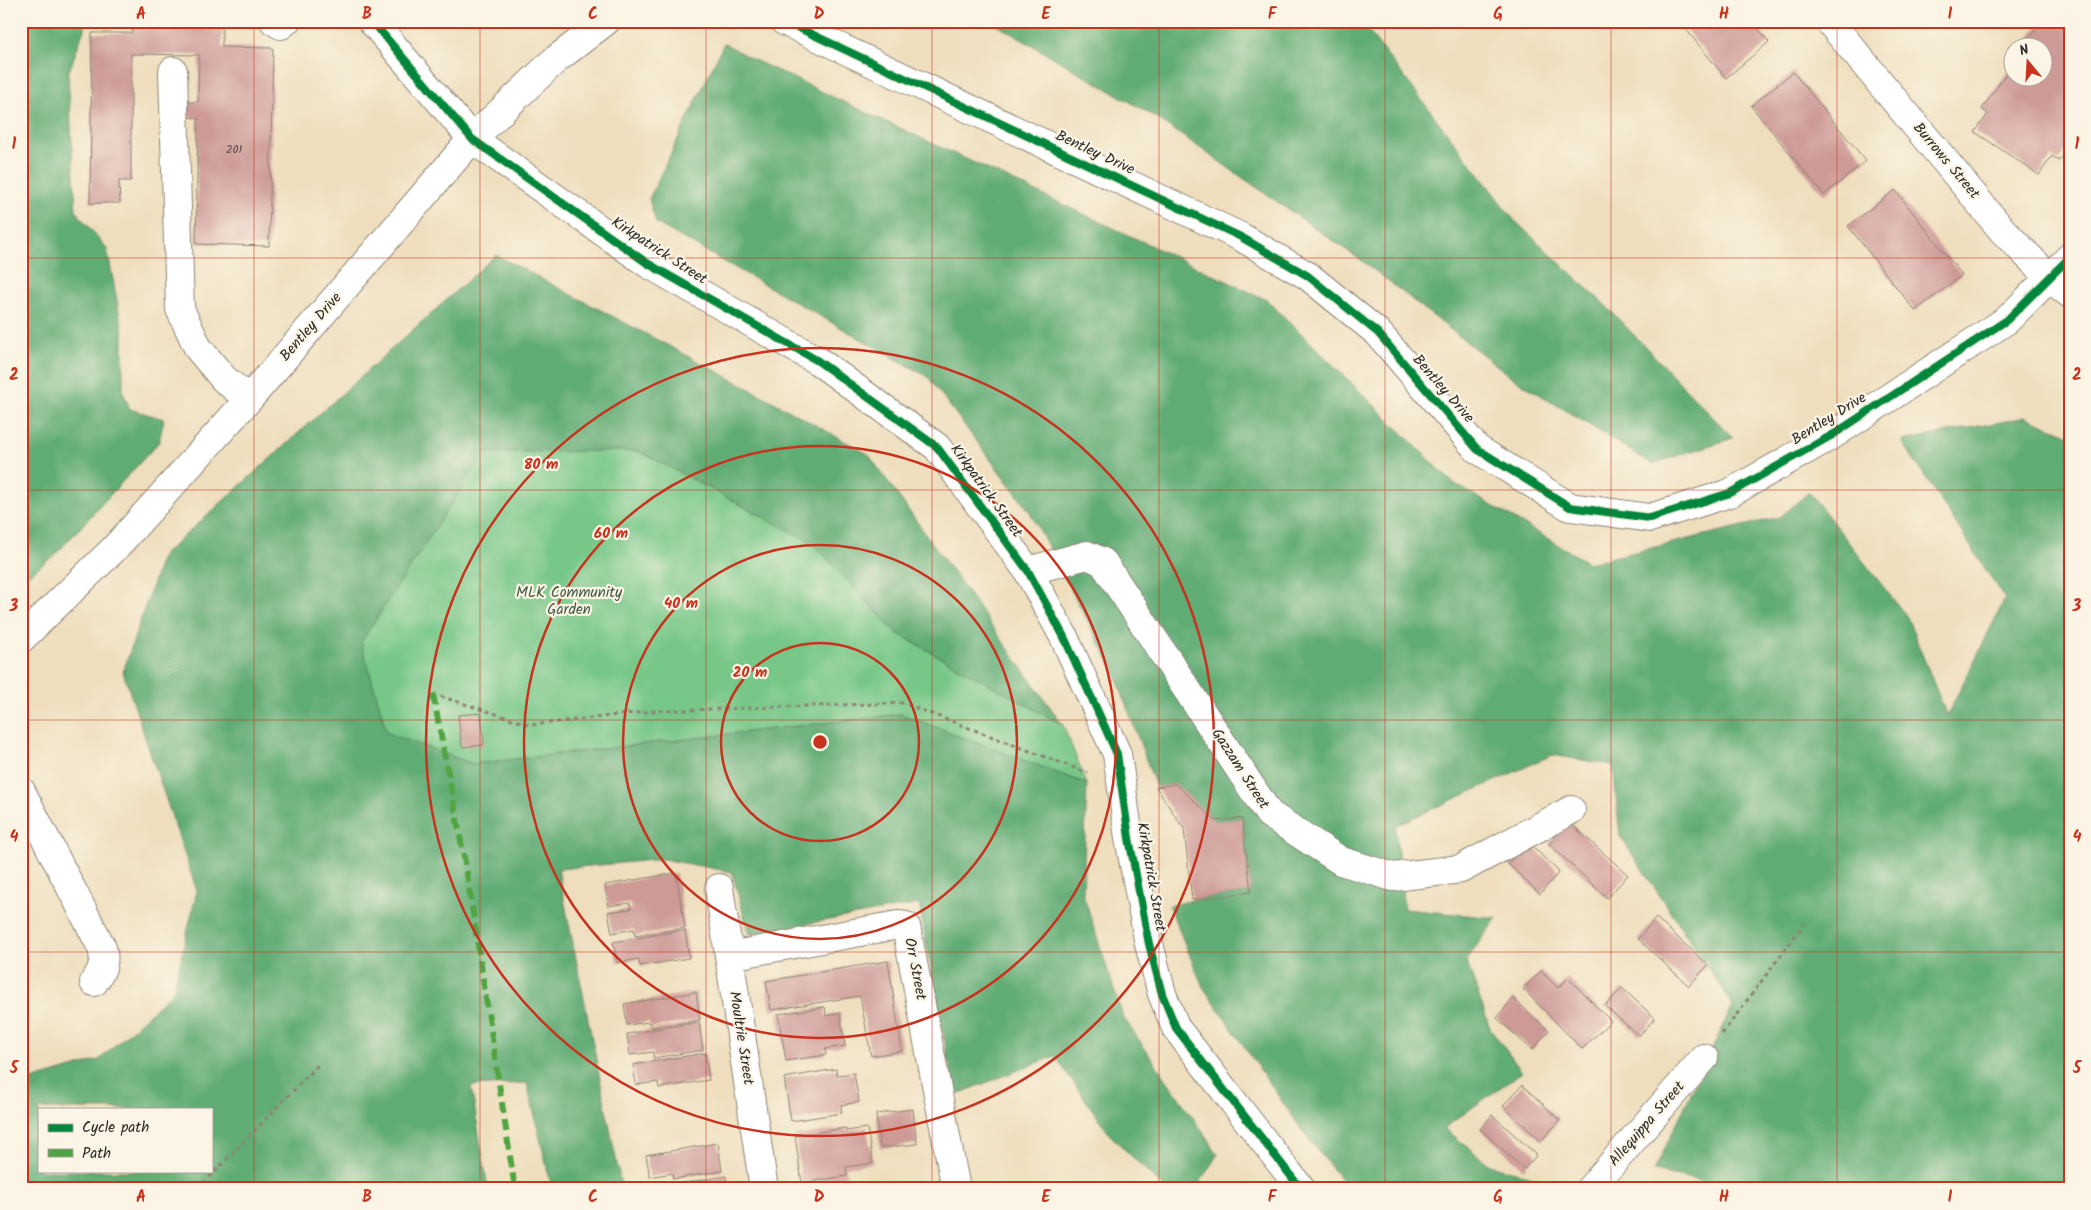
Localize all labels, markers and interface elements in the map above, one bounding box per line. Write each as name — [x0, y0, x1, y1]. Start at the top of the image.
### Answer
text: A — [136, 2, 146, 27]
text: B — [362, 2, 372, 27]
text: C — [588, 2, 598, 27]
text: D — [814, 2, 825, 27]
text: E — [1042, 2, 1052, 27]
text: F — [1268, 2, 1278, 27]
text: G — [1493, 2, 1503, 27]
text: H — [1719, 2, 1729, 27]
text: I — [1948, 2, 1953, 27]
north arrow — [2004, 38, 2054, 88]
text: N — [2017, 39, 2032, 62]
street label: Burrows Street — [1907, 117, 1986, 205]
street label: Bentley Drive — [1051, 124, 1139, 182]
text: 1 — [12, 132, 17, 157]
text: 1 — [2075, 132, 2080, 157]
house number: 201 — [226, 140, 243, 159]
street label: Kirkpatrick Street — [606, 211, 712, 291]
street label: Bentley Drive — [274, 287, 348, 367]
street label: Bentley Drive — [1406, 349, 1480, 429]
text: 2 — [9, 363, 19, 388]
text: 2 — [2072, 363, 2082, 388]
street label: Bentley Drive — [1787, 386, 1872, 452]
street label: Kirkpatrick Street — [944, 439, 1028, 543]
text: 80 m — [524, 453, 558, 477]
text: 60 m — [594, 522, 628, 546]
park label: MLK Community Garden — [516, 581, 623, 622]
text: 40 m — [664, 592, 698, 616]
text: 3 — [9, 594, 19, 619]
text: 3 — [2072, 594, 2082, 619]
text: 20 m — [733, 661, 767, 685]
street label: Gazzam Street — [1205, 724, 1275, 814]
centre of rings — [811, 733, 829, 751]
street label: Kirkpatrick Street — [1130, 820, 1172, 934]
text: 4 — [10, 825, 19, 850]
text: 4 — [2073, 825, 2082, 850]
street label: Orr Street — [897, 936, 933, 1002]
street label: Moultrie Street — [722, 989, 760, 1087]
text: 5 — [9, 1056, 20, 1081]
text: 5 — [2072, 1056, 2083, 1081]
street label: Allequippa Street — [1603, 1076, 1691, 1172]
legend — [38, 1108, 212, 1172]
text: Cycle path — [82, 1116, 149, 1140]
text: Path — [82, 1142, 111, 1166]
text: A — [136, 1185, 146, 1210]
text: B — [362, 1185, 372, 1210]
text: C — [588, 1185, 598, 1210]
text: D — [814, 1185, 825, 1210]
text: E — [1042, 1185, 1052, 1210]
text: F — [1268, 1185, 1278, 1210]
text: G — [1493, 1185, 1503, 1210]
text: H — [1719, 1185, 1729, 1210]
text: I — [1948, 1185, 1953, 1210]

